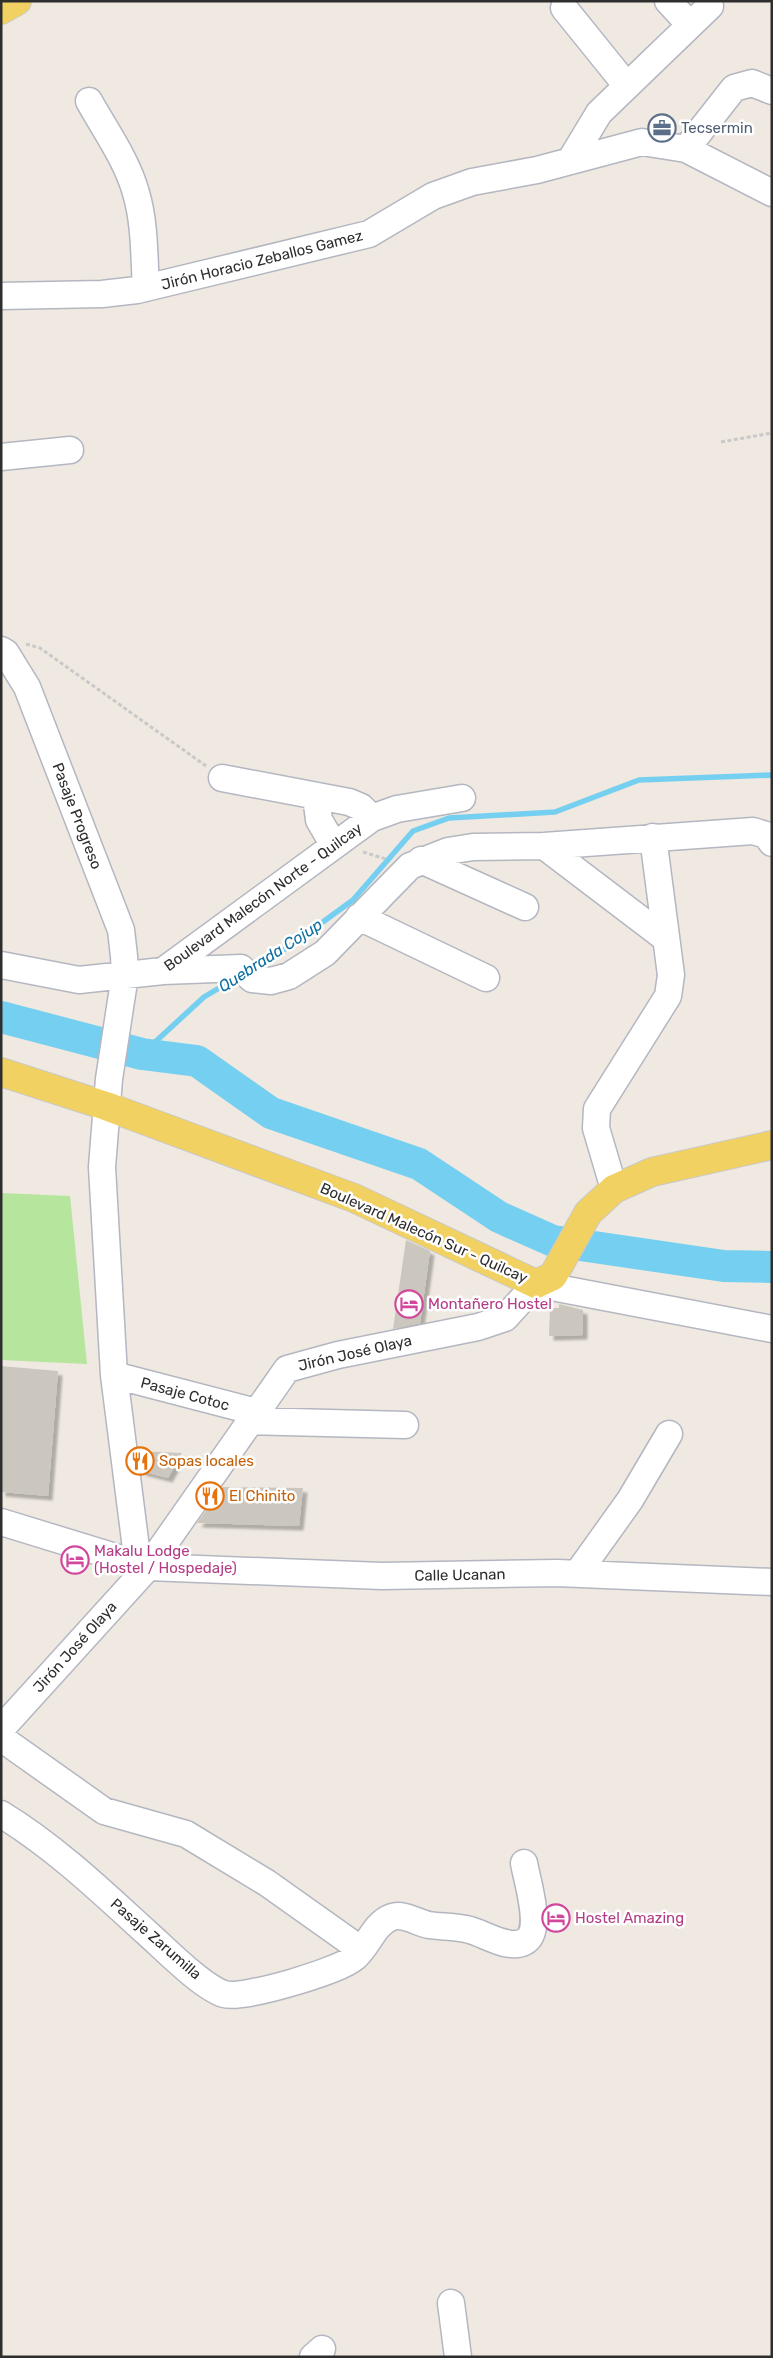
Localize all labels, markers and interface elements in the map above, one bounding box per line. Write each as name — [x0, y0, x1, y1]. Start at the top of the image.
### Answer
office icon: Tecsermin — [647, 113, 677, 143]
place label: Tecsermin — [681, 119, 753, 137]
street label: Jirón Horacio Zeballos Gamez — [159, 226, 365, 294]
street label: Pasaje Progreso — [48, 760, 106, 872]
street label: Boulevard Malecón Norte - Quilcay — [160, 819, 366, 975]
water label: Quebrada Cojup — [215, 915, 326, 996]
street label: Boulevard Malecón Sur - Quilcay — [317, 1179, 531, 1287]
hotel icon: Montañero Hostel — [394, 1289, 424, 1319]
place label: Montañero Hostel — [428, 1295, 552, 1313]
street label: Jirón José Olaya — [296, 1331, 414, 1375]
street label: Pasaje Cotoc — [139, 1374, 231, 1414]
restaurant icon: Sopas locales — [125, 1446, 155, 1476]
place label: Sopas locales — [159, 1452, 254, 1470]
restaurant icon: El Chinito — [195, 1481, 225, 1511]
place label: El Chinito — [229, 1487, 295, 1505]
place label: Makalu Lodge (Hostel / Hospedaje) — [94, 1542, 237, 1577]
hotel icon: Makalu Lodge (Hostel / Hospedaje) — [60, 1545, 90, 1575]
street label: Calle Ucanan — [414, 1565, 506, 1585]
street label: Jirón José Olaya — [29, 1598, 121, 1696]
street label: Pasaje Zarumilla — [107, 1895, 205, 1983]
hotel icon: Hostel Amazing — [541, 1903, 571, 1933]
place label: Hostel Amazing — [575, 1909, 684, 1927]

